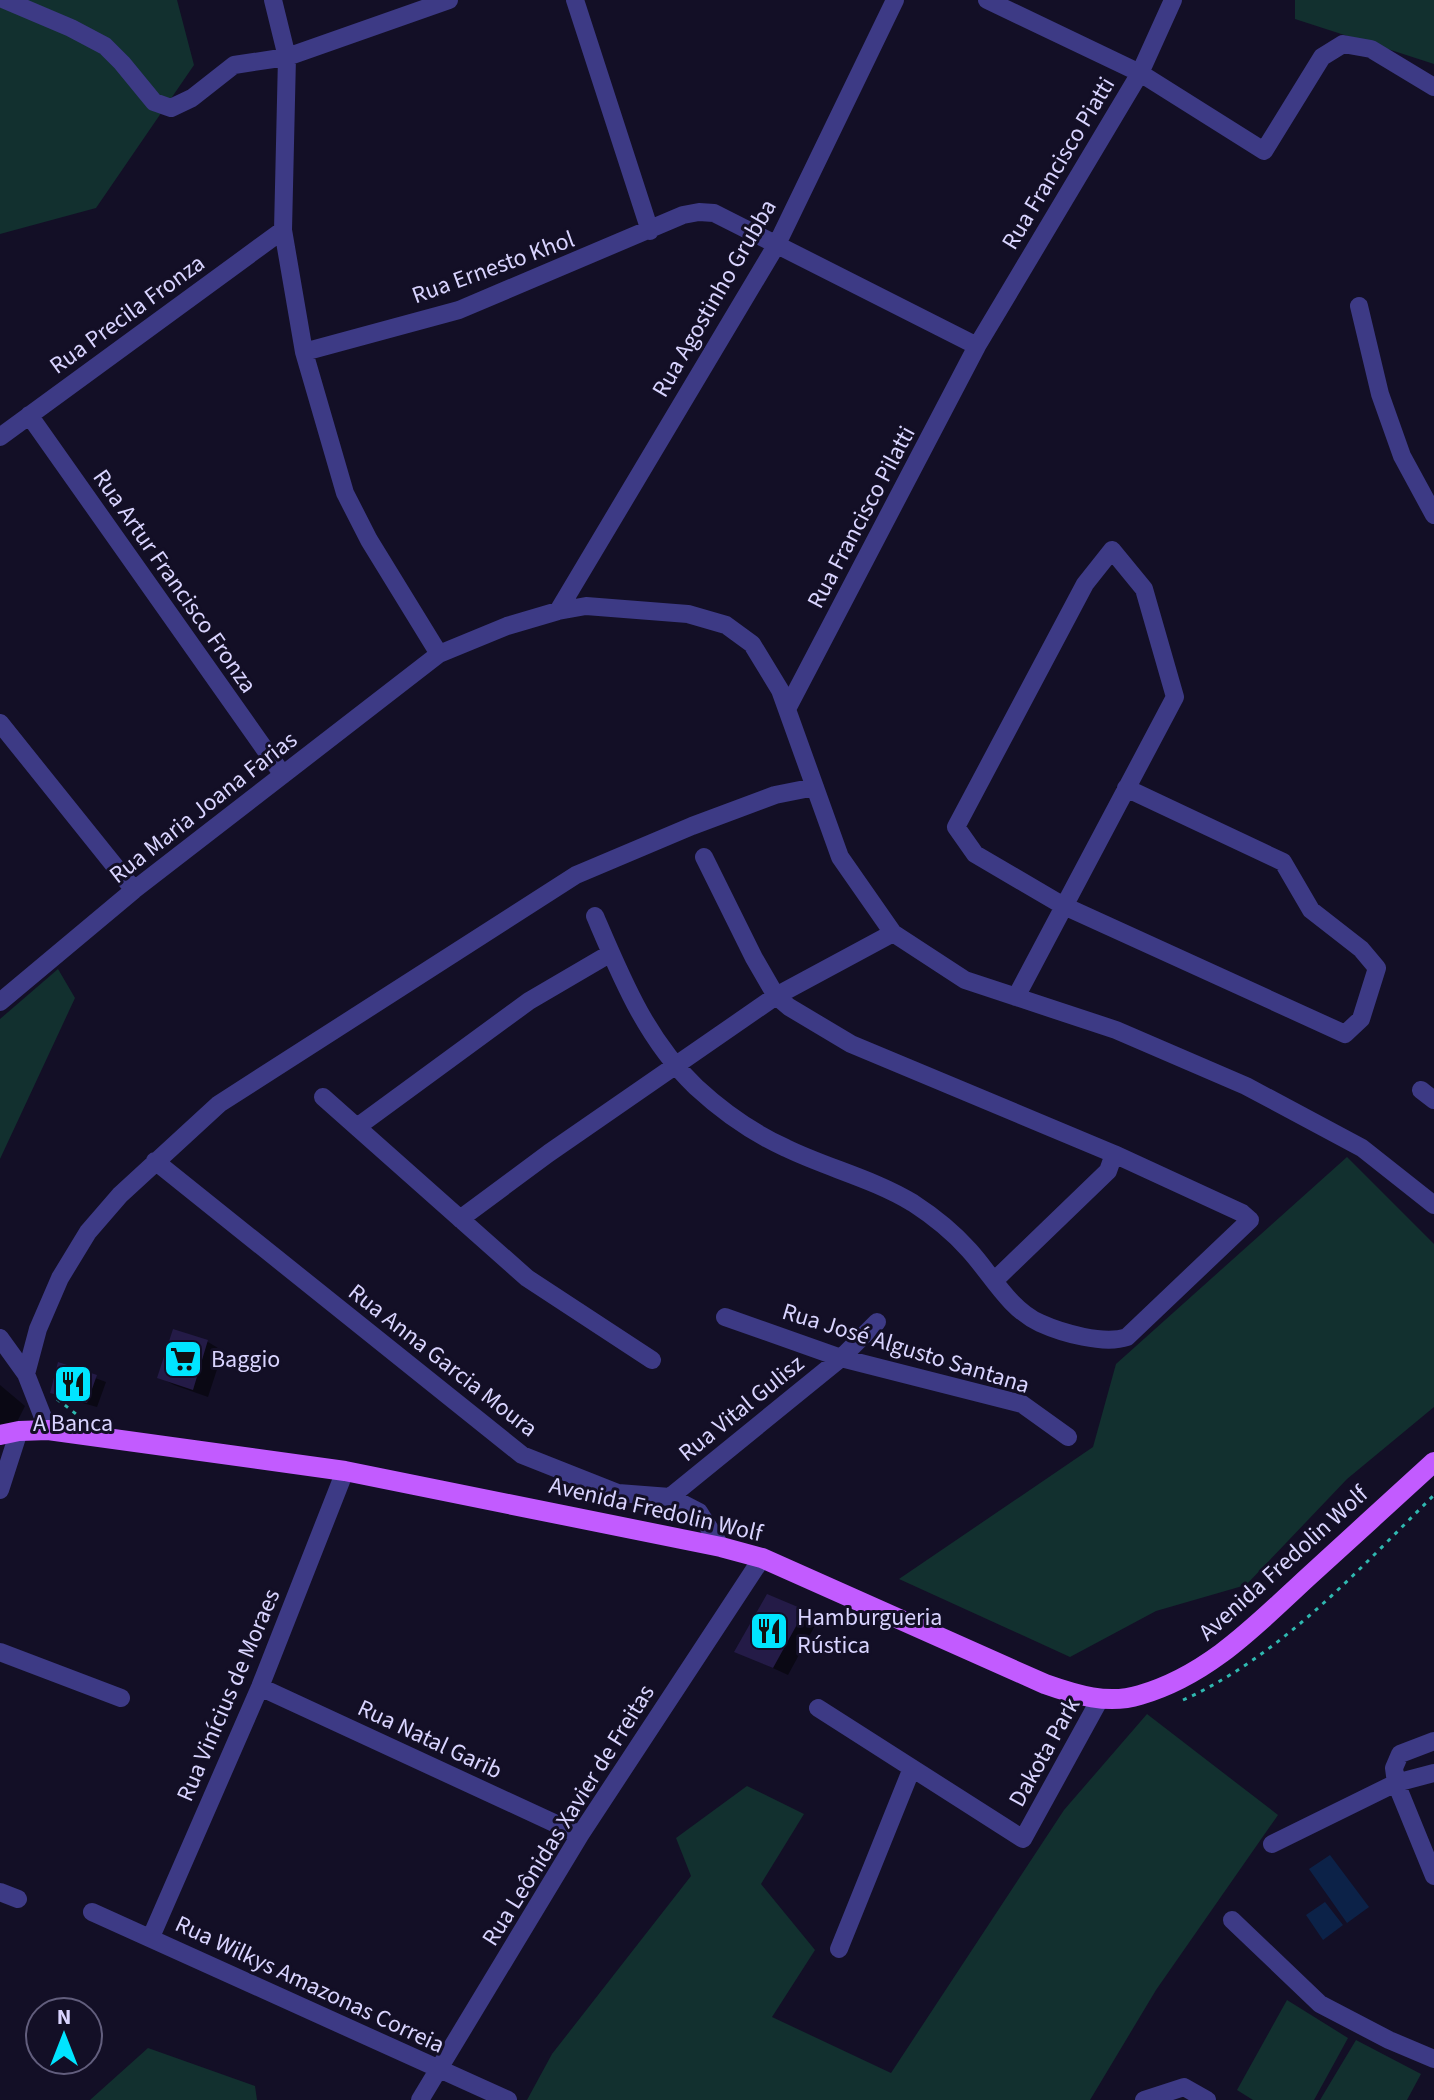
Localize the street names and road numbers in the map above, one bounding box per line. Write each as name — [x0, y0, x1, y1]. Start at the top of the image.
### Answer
street label: Rua Francisco Piatti — [993, 70, 1124, 256]
street label: Rua Agostinho Grubba — [643, 193, 785, 404]
street label: Rua Ernesto Khol — [407, 222, 579, 313]
street label: Rua Precila Fronza — [42, 246, 212, 383]
street label: Rua Francisco Pilatti — [799, 420, 924, 615]
street label: Rua Artur Francisco Fronza — [84, 462, 265, 700]
street label: Rua Maria Joana Farias — [102, 723, 305, 892]
street label: Rua Anna Garcia Moura — [341, 1275, 545, 1446]
street label: Rua José Algusto Santana — [778, 1294, 1034, 1403]
street label: Rua Vital Gulisz — [671, 1347, 812, 1470]
street label: Avenida Fredolin Wolf — [546, 1468, 767, 1551]
street label: Avenida Fredolin Wolf — [1191, 1477, 1377, 1649]
street label: Rua Vinícius de Moraes — [168, 1583, 289, 1807]
street label: Rua Leônidas Xavier de Freitas — [473, 1678, 663, 1953]
street label: Rua Natal Garib — [352, 1691, 508, 1788]
street label: Dakota Park — [1000, 1691, 1089, 1813]
street label: Rua Wilkys Amazonas Correia — [169, 1907, 450, 2062]

